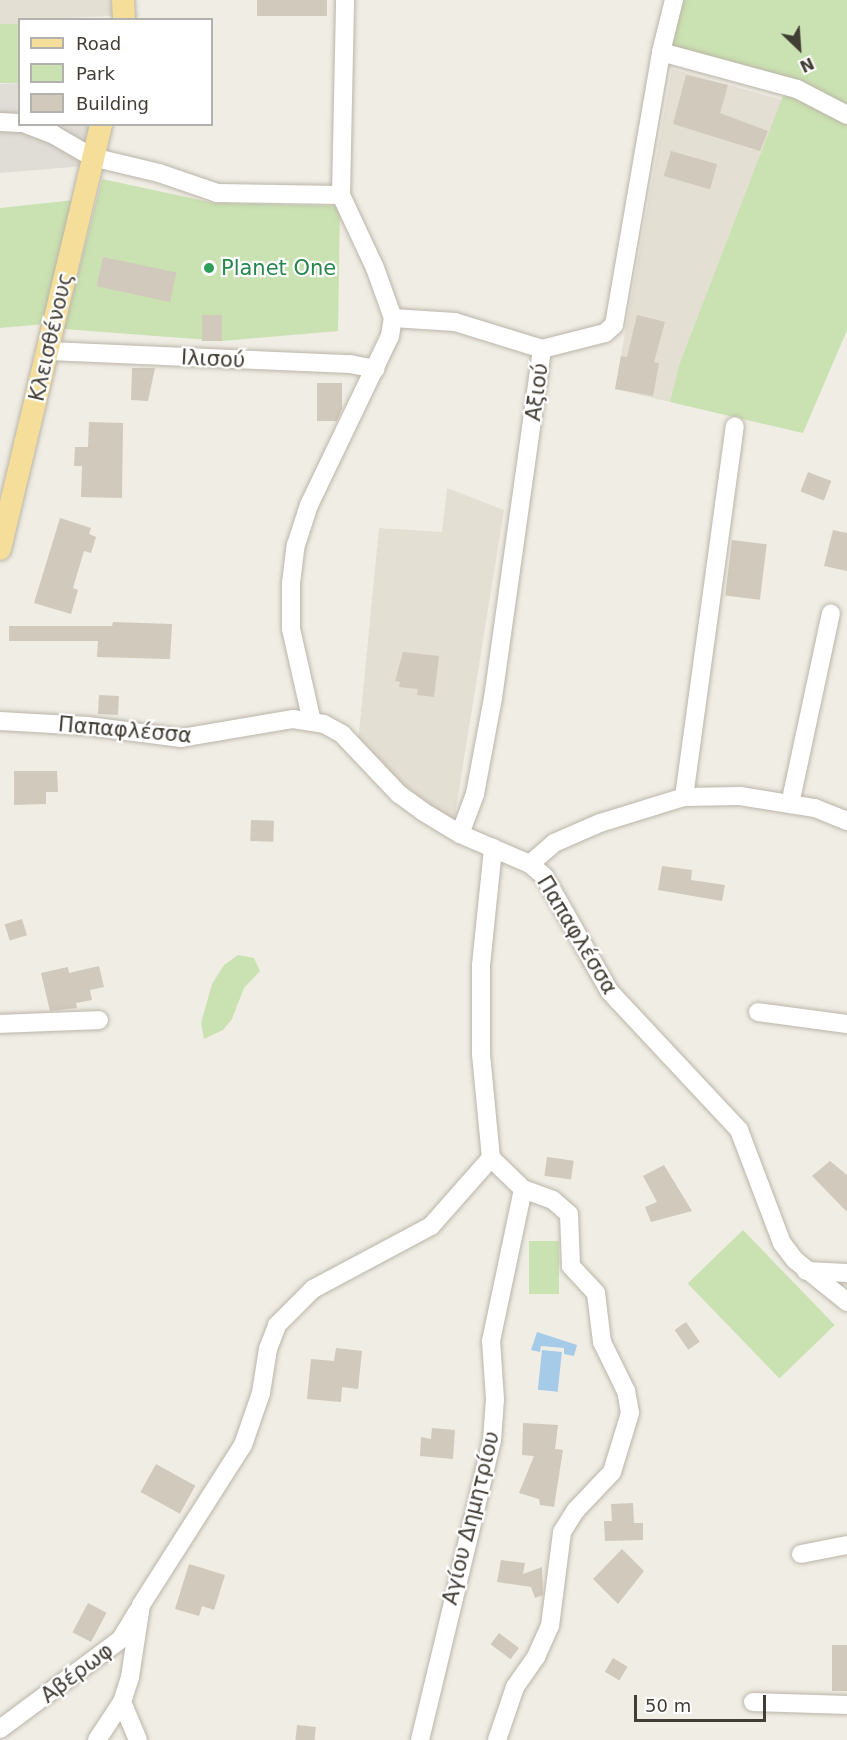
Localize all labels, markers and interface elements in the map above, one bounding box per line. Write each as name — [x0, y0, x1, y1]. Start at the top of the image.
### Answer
legend — [18, 18, 213, 126]
north arrow — [769, 18, 829, 78]
text: Road — [76, 33, 121, 54]
text: N — [797, 53, 817, 76]
text: Park — [76, 63, 115, 84]
text: Building — [76, 93, 149, 114]
place label: Planet One — [221, 255, 336, 281]
marker: Planet One — [202, 261, 216, 275]
street label: Κλεισθένους — [24, 270, 78, 404]
street label: Ιλισού — [180, 345, 246, 373]
street label: Αξιού — [520, 361, 554, 423]
street label: Παπαφλέσσα — [57, 712, 193, 748]
street label: Παπαφλέσσα — [532, 871, 622, 999]
street label: Αγίου Δημητρίου — [437, 1429, 505, 1607]
street label: Αβέρωφ — [36, 1638, 118, 1708]
scale bar — [637, 1683, 769, 1721]
text: 50 m — [645, 1695, 691, 1716]

